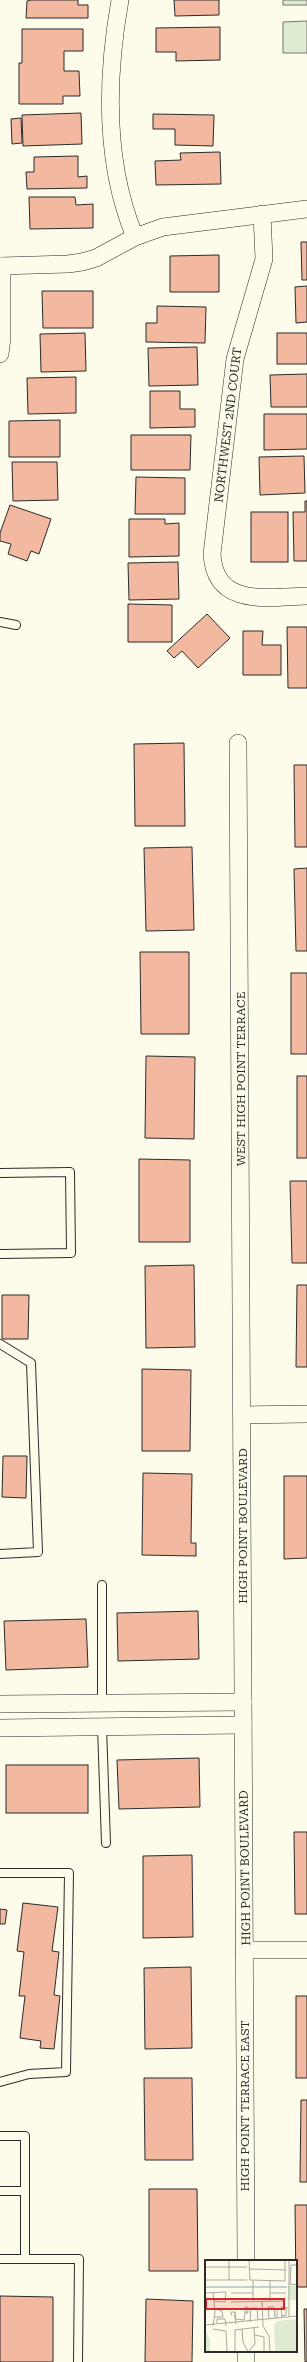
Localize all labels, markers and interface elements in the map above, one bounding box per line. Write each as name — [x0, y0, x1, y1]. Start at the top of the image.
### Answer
street label: NORTHWEST 2ND COURT — [212, 347, 244, 503]
street label: WEST HIGH POINT TERRACE — [234, 992, 248, 1166]
street label: HIGH POINT BOULEVARD — [236, 1448, 250, 1604]
street label: HIGH POINT BOULEVARD — [237, 1790, 253, 1946]
street label: HIGH POINT TERRACE EAST — [238, 2020, 252, 2192]
inset map — [205, 2260, 297, 2352]

